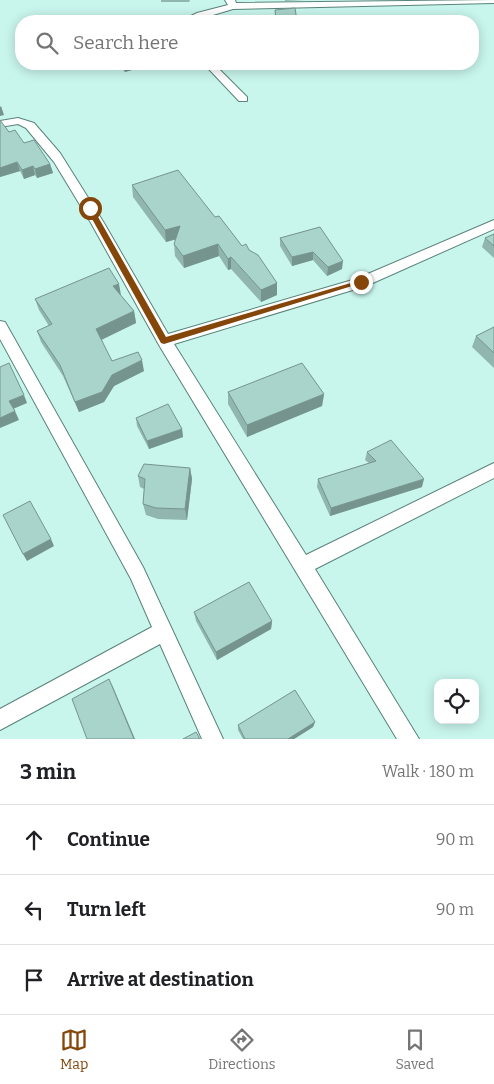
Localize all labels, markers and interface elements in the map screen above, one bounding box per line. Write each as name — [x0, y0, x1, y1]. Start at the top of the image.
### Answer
search box — [15, 15, 479, 70]
icon: search — [33, 29, 61, 57]
text: Search here — [73, 31, 178, 54]
route start — [79, 197, 102, 220]
route end — [350, 271, 373, 294]
map controls — [434, 679, 479, 724]
button: locate — [434, 679, 479, 724]
text: 3 min — [20, 759, 76, 785]
text: Walk · 180 m — [382, 762, 474, 781]
icon: ahead — [20, 826, 48, 854]
text: Continue — [67, 828, 150, 851]
text: 90 m — [436, 830, 474, 849]
icon: left — [20, 896, 48, 924]
text: Turn left — [67, 898, 146, 921]
text: 90 m — [436, 900, 474, 919]
icon: arrive — [20, 966, 48, 994]
text: Arrive at destination — [67, 968, 254, 991]
tab: Map — [60, 1026, 88, 1073]
tab: Directions — [208, 1026, 276, 1073]
tab: Saved — [396, 1026, 434, 1073]

